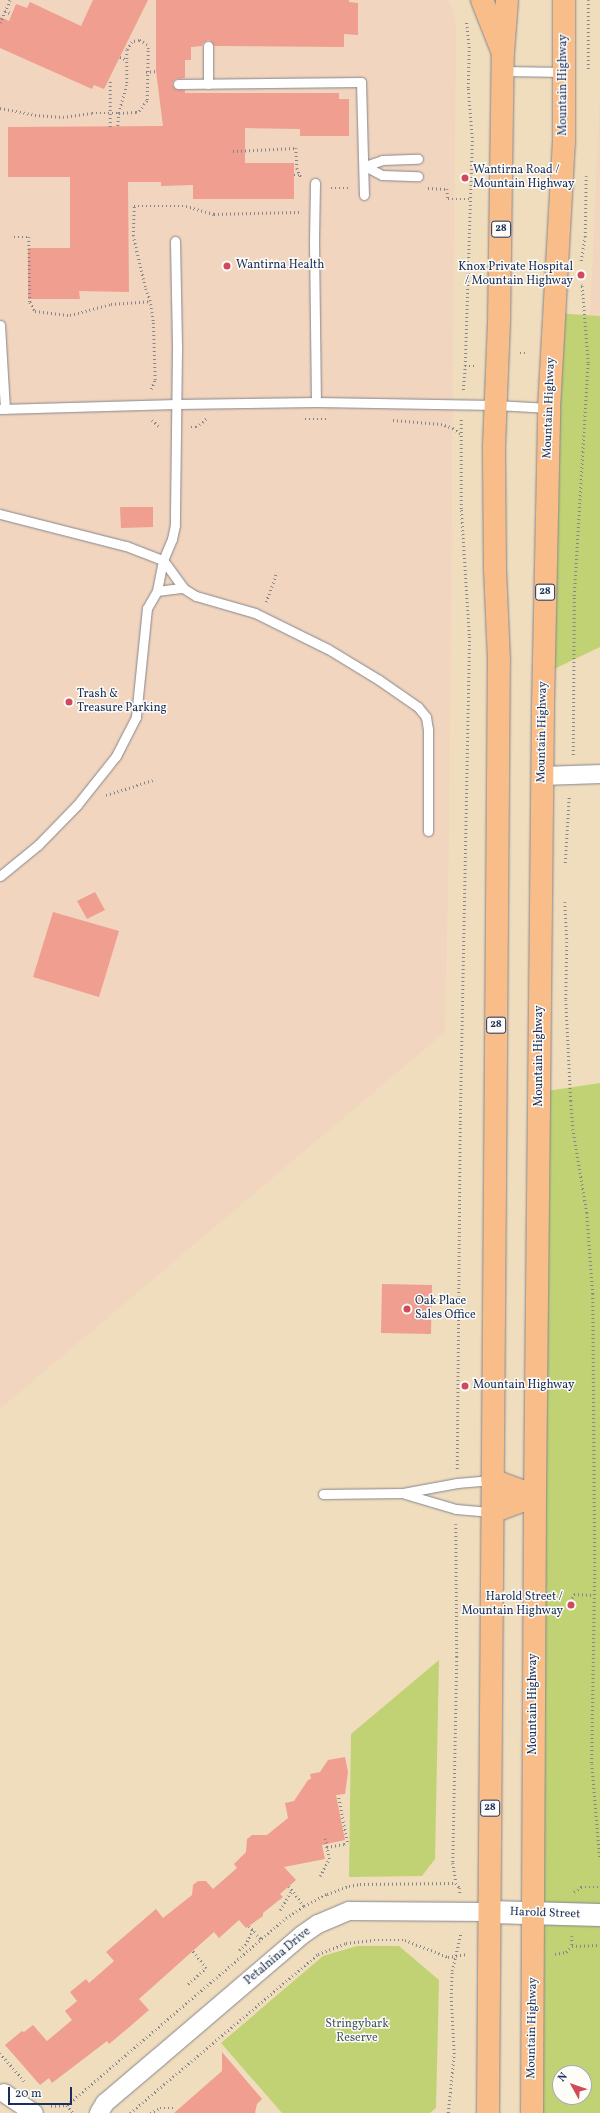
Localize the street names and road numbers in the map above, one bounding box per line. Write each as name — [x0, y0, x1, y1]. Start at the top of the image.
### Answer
street label: Mountain Highway — [557, 34, 571, 136]
road number: 28 — [491, 220, 511, 238]
street label: Mountain Highway — [541, 357, 559, 459]
road number: 28 — [535, 583, 555, 601]
street label: Mountain Highway — [535, 681, 551, 783]
street label: Mountain Highway — [533, 1005, 547, 1107]
road number: 28 — [486, 1016, 506, 1034]
street label: Mountain Highway — [527, 1653, 541, 1755]
road number: 28 — [480, 1799, 500, 1817]
street label: Harold Street — [510, 1906, 580, 1922]
street label: Petalnina Drive — [242, 1925, 314, 1989]
street label: Mountain Highway — [525, 1977, 541, 2079]

